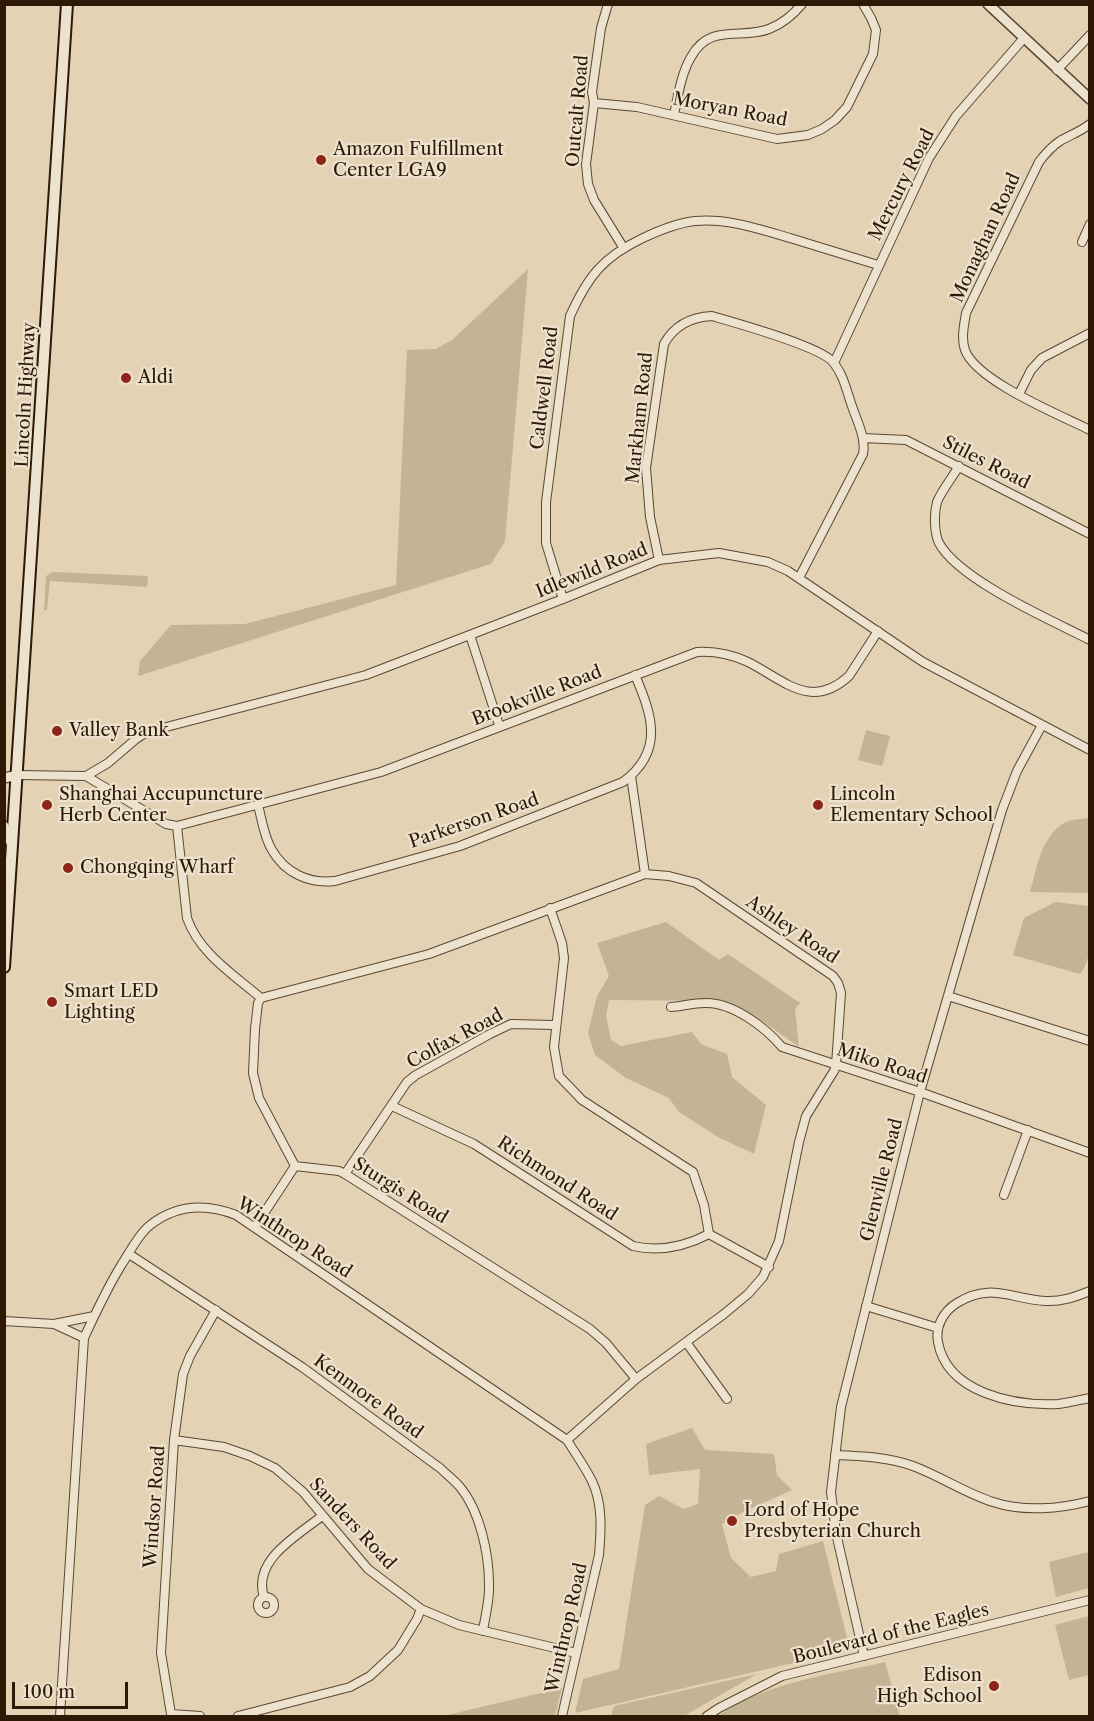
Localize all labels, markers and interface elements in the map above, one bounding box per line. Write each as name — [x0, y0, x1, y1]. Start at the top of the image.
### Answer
street label: Outcalt Road — [562, 54, 594, 168]
street label: Moryan Road — [671, 88, 789, 132]
street label: Mercury Road — [865, 125, 939, 245]
place label: Amazon Fulfillment Center LGA9 — [333, 139, 504, 182]
marker: Amazon Fulfillment Center LGA9 — [314, 153, 328, 167]
street label: Monaghan Road — [947, 170, 1025, 306]
street label: Lincoln Highway — [11, 322, 41, 468]
street label: Caldwell Road — [527, 325, 563, 451]
street label: Markham Road — [622, 351, 658, 485]
place label: Aldi — [138, 367, 173, 389]
marker: Aldi — [119, 371, 133, 385]
street label: Stiles Road — [939, 432, 1033, 494]
street label: Idlewild Road — [533, 539, 651, 603]
street label: Brookville Road — [469, 661, 605, 731]
place label: Valley Bank — [69, 720, 169, 742]
marker: Valley Bank — [50, 724, 64, 738]
place label: Shanghai Accupuncture Herb Center — [59, 784, 263, 826]
place label: Lincoln Elementary School — [830, 784, 993, 826]
street label: Parkerson Road — [406, 789, 542, 853]
marker: Shanghai Accupuncture Herb Center — [40, 798, 54, 812]
marker: Lincoln Elementary School — [811, 798, 825, 812]
place label: Chongqing Wharf — [80, 857, 234, 879]
marker: Chongqing Wharf — [61, 861, 75, 875]
street label: Ashley Road — [742, 891, 842, 969]
place label: Smart LED Lighting — [64, 981, 159, 1024]
marker: Smart LED Lighting — [45, 995, 59, 1009]
street label: Colfax Road — [403, 1005, 507, 1073]
street label: Miko Road — [834, 1039, 930, 1089]
street label: Glenville Road — [856, 1116, 908, 1244]
street label: Richmond Road — [493, 1132, 621, 1226]
street label: Sturgis Road — [349, 1153, 451, 1229]
street label: Winthrop Road — [232, 1193, 356, 1283]
street label: Kenmore Road — [309, 1350, 427, 1444]
street label: Windsor Road — [140, 1445, 170, 1569]
street label: Sanders Road — [304, 1474, 400, 1574]
place label: Lord of Hope Presbyterian Church — [744, 1500, 921, 1543]
marker: Lord of Hope Presbyterian Church — [725, 1514, 739, 1528]
street label: Winthrop Road — [542, 1561, 592, 1695]
street label: Boulevard of the Eagles — [791, 1599, 991, 1669]
place label: Edison High School — [877, 1665, 982, 1708]
scale bar — [15, 1670, 130, 1708]
marker: Edison High School — [987, 1679, 1001, 1693]
text: 100 m — [23, 1681, 75, 1703]

